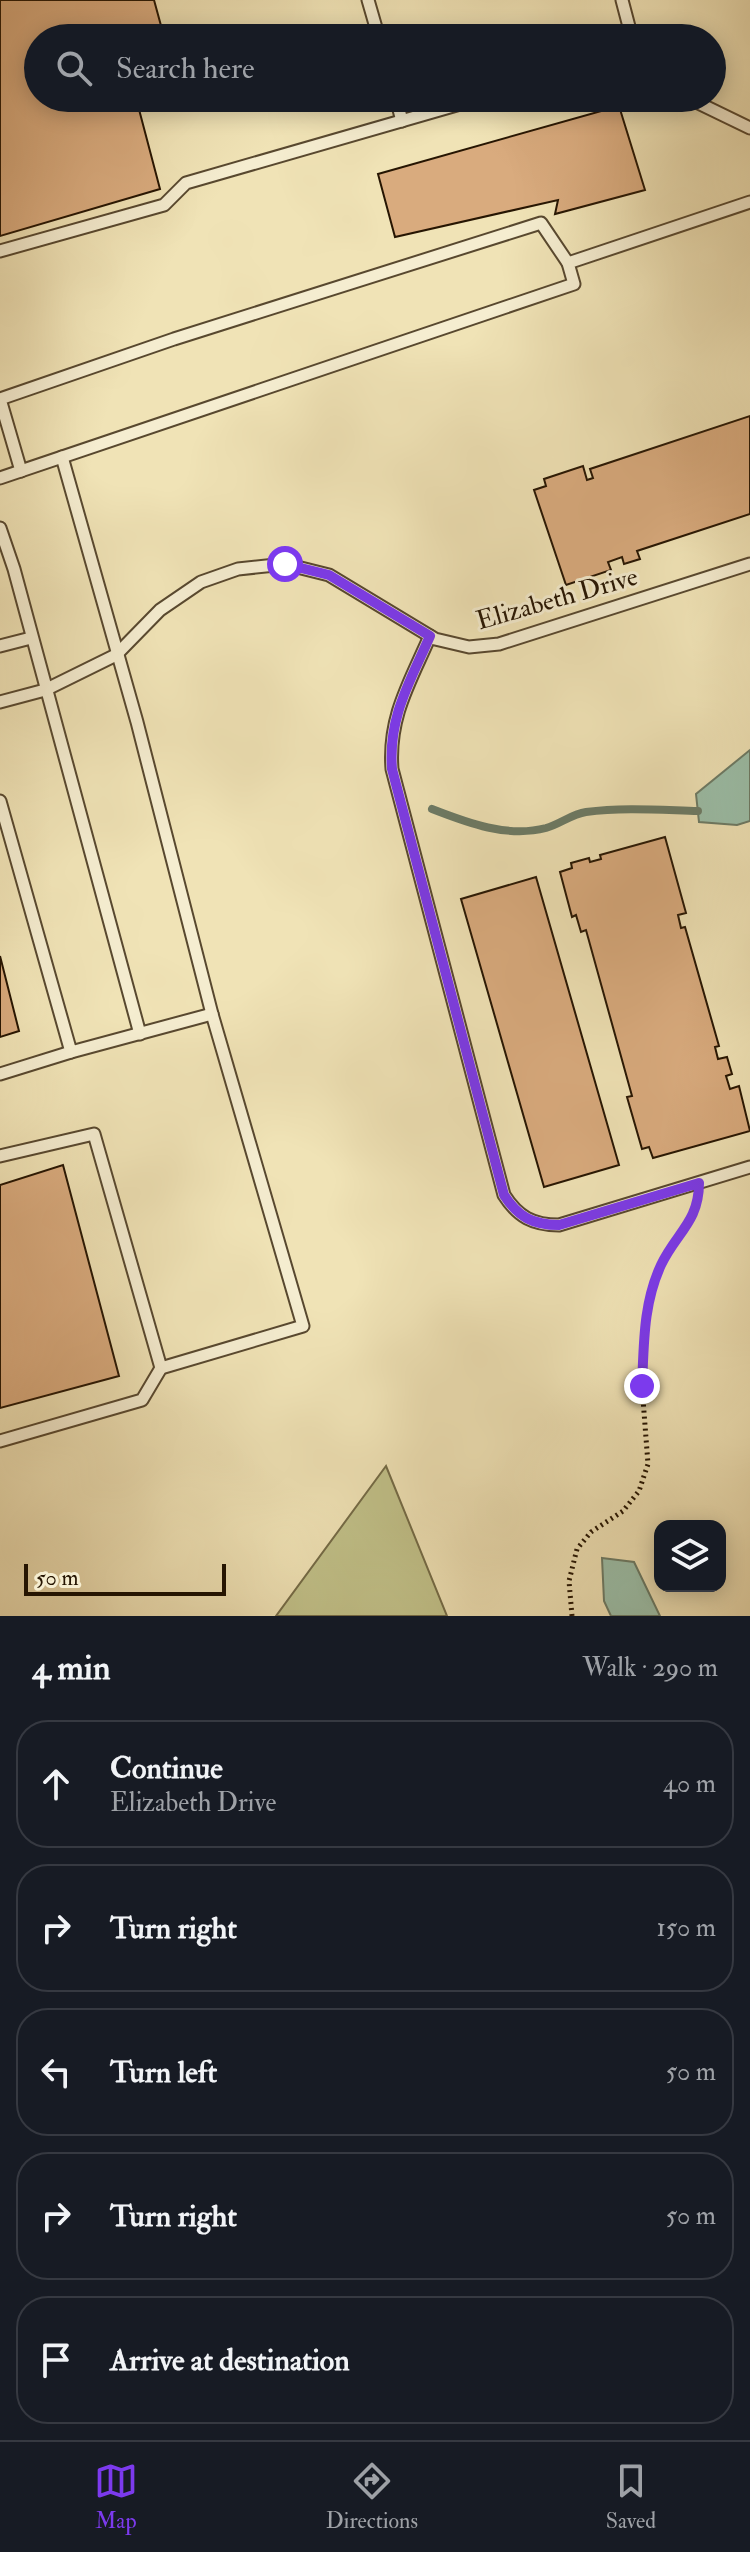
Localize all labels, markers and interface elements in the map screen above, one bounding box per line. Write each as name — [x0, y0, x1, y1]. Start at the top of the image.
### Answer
search box — [24, 24, 726, 112]
icon: search — [52, 46, 96, 90]
text: Search here — [116, 50, 255, 87]
route start — [267, 546, 303, 582]
street label: Elizabeth Drive — [473, 561, 641, 637]
route end — [624, 1368, 660, 1404]
map controls — [654, 1520, 726, 1592]
button: layers — [654, 1520, 726, 1592]
scale bar — [24, 1560, 226, 1596]
text: 50 m — [36, 1564, 78, 1592]
text: 4 min — [32, 1647, 110, 1690]
text: Walk · 290 m — [583, 1652, 718, 1684]
text: Continue — [110, 1750, 223, 1787]
icon: ahead — [34, 1762, 78, 1806]
text: 40 m — [663, 1768, 716, 1800]
text: Elizabeth Drive — [110, 1787, 276, 1819]
icon: right — [34, 1906, 78, 1950]
text: Turn right — [110, 1910, 237, 1947]
text: 150 m — [657, 1912, 716, 1944]
icon: left — [34, 2050, 78, 2094]
text: Turn left — [110, 2054, 217, 2091]
text: 50 m — [666, 2056, 716, 2088]
icon: right — [34, 2194, 78, 2238]
text: Turn right — [110, 2198, 237, 2235]
text: 50 m — [666, 2200, 716, 2232]
icon: arrive — [34, 2338, 78, 2382]
text: Arrive at destination — [110, 2342, 350, 2379]
tab: Map — [94, 2459, 138, 2535]
tab: Directions — [326, 2459, 418, 2535]
tab: Saved — [606, 2459, 656, 2535]

